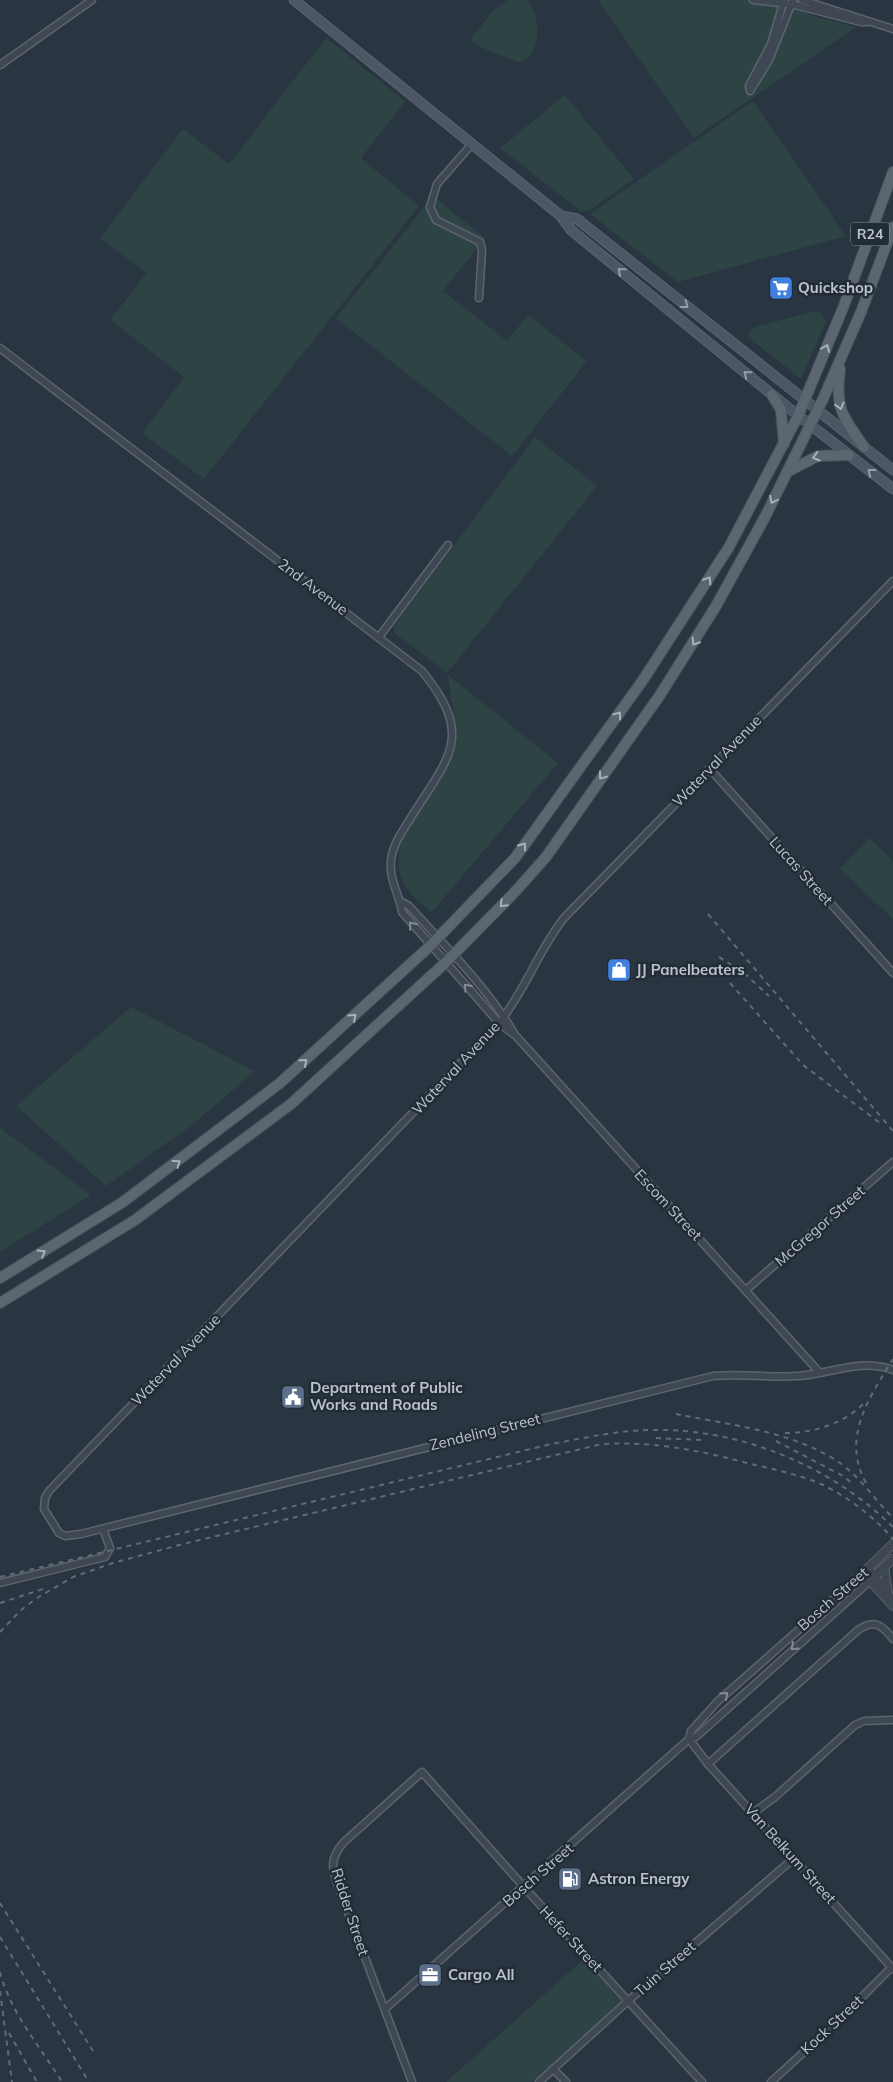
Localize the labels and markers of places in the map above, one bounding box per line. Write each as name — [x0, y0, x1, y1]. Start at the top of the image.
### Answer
supermarket icon: Quickshop — [768, 275, 794, 301]
place label: Quickshop — [798, 278, 873, 297]
shop icon: JJ Panelbeaters — [606, 957, 632, 983]
place label: JJ Panelbeaters — [636, 960, 745, 979]
place label: Department of Public Works and Roads — [310, 1378, 463, 1414]
public building icon: Department of Public Works and Roads — [280, 1384, 306, 1410]
fuel station icon: Astron Energy — [557, 1866, 583, 1892]
place label: Astron Energy — [588, 1869, 690, 1888]
office icon: Cargo All — [417, 1962, 443, 1988]
place label: Cargo All — [448, 1965, 514, 1984]

